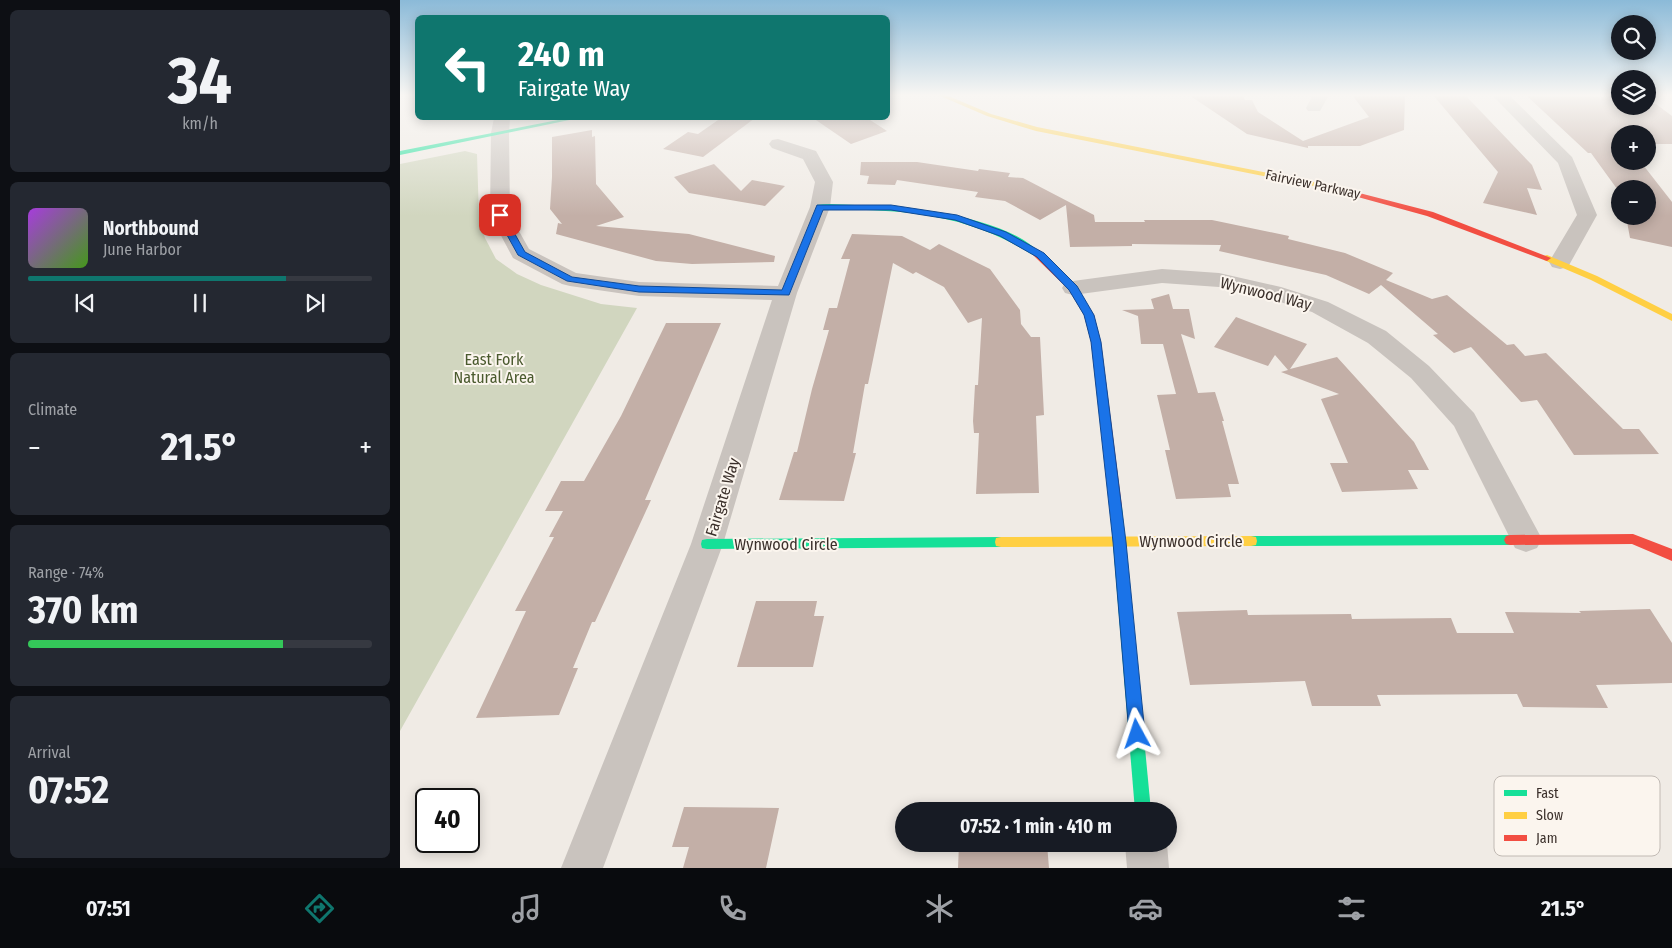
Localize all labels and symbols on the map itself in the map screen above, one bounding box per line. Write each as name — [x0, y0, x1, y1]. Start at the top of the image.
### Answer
street label: Fairview Parkway — [1264, 166, 1363, 203]
pin — [479, 194, 521, 236]
street label: Wynwood Way — [1218, 273, 1314, 314]
park label: East Fork Natural Area — [453, 350, 535, 387]
street label: Fairgate Way — [702, 455, 744, 539]
street label: Wynwood Circle — [1139, 532, 1243, 551]
street label: Wynwood Circle — [734, 535, 838, 554]
position arrow — [1110, 707, 1162, 759]
legend — [1494, 776, 1660, 856]
text: Fast — [1536, 785, 1559, 802]
speed limit sign: 40 — [415, 788, 480, 853]
text: Slow — [1536, 807, 1563, 824]
text: Jam — [1536, 830, 1557, 847]

